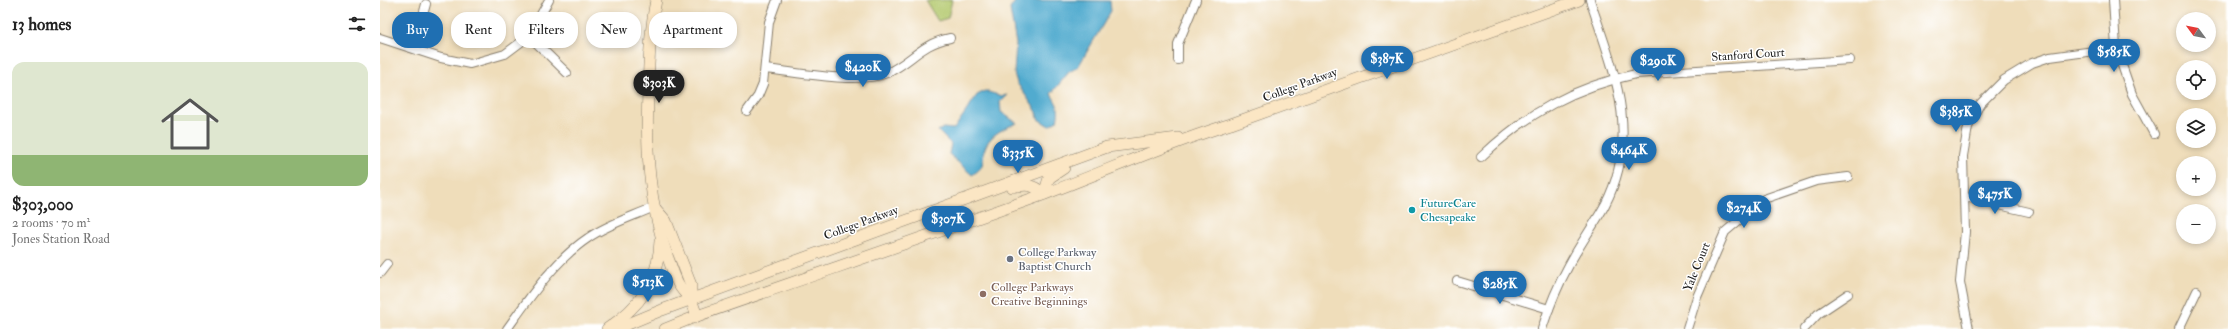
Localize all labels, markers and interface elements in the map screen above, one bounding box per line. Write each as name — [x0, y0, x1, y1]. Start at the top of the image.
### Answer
chip: Buy — [392, 12, 443, 48]
chip: Rent — [451, 12, 506, 48]
chip: Filters — [514, 12, 578, 48]
chip: New — [586, 12, 641, 48]
chip: Apartment — [649, 12, 737, 48]
north arrow — [2176, 12, 2216, 52]
map controls — [2176, 12, 2216, 244]
icon: filters — [346, 13, 368, 35]
text: 13 homes — [12, 14, 71, 35]
pin: $585K — [2086, 39, 2142, 73]
text: $585K — [2097, 44, 2131, 60]
street label: Stanford Court — [1711, 45, 1785, 65]
pin: $387K — [1359, 46, 1415, 80]
pin: $290K — [1630, 48, 1686, 82]
text: $387K — [1370, 51, 1404, 67]
text: $290K — [1640, 53, 1676, 69]
pin: $420K — [835, 54, 891, 88]
text: $420K — [845, 59, 881, 75]
button: locate — [2176, 60, 2216, 100]
street label: College Parkway — [1261, 64, 1340, 105]
pin: $303K — [631, 70, 687, 104]
text: $303K — [642, 75, 676, 91]
icon: home — [154, 88, 226, 160]
pin: $385K — [1928, 99, 1984, 133]
text: $385K — [1939, 104, 1973, 120]
button: layers — [2176, 108, 2216, 148]
pin: $464K — [1601, 137, 1657, 171]
pin: $335K — [990, 140, 1046, 174]
text: $464K — [1610, 142, 1648, 158]
text: $335K — [1002, 145, 1034, 161]
button: + — [2176, 156, 2216, 196]
pin: $475K — [1967, 181, 2023, 215]
text: $475K — [1978, 186, 2012, 202]
text: $303,000 — [12, 194, 74, 215]
pin: $274K — [1716, 195, 1772, 229]
place label: FutureCare Chesapeake — [1420, 196, 1476, 225]
text: $274K — [1726, 200, 1762, 216]
street label: College Parkway — [822, 202, 901, 243]
button: − — [2176, 204, 2216, 244]
marker: FutureCare Chesapeake — [1407, 205, 1417, 215]
pin: $307K — [920, 206, 976, 240]
text: $307K — [931, 211, 965, 227]
text: 2 rooms · 70 m² — [12, 215, 90, 231]
text: Jones Station Road — [12, 231, 110, 247]
street label: Yale Court — [1680, 240, 1714, 294]
place label: College Parkway Baptist Church — [1018, 245, 1097, 274]
marker: College Parkway Baptist Church — [1005, 254, 1015, 264]
pin: $513K — [620, 269, 676, 303]
pin: $285K — [1472, 271, 1528, 305]
text: $513K — [632, 274, 664, 290]
text: $285K — [1483, 276, 1517, 292]
place label: College Parkways Creative Beginnings — [991, 280, 1087, 309]
marker: College Parkways Creative Beginnings — [978, 289, 988, 299]

